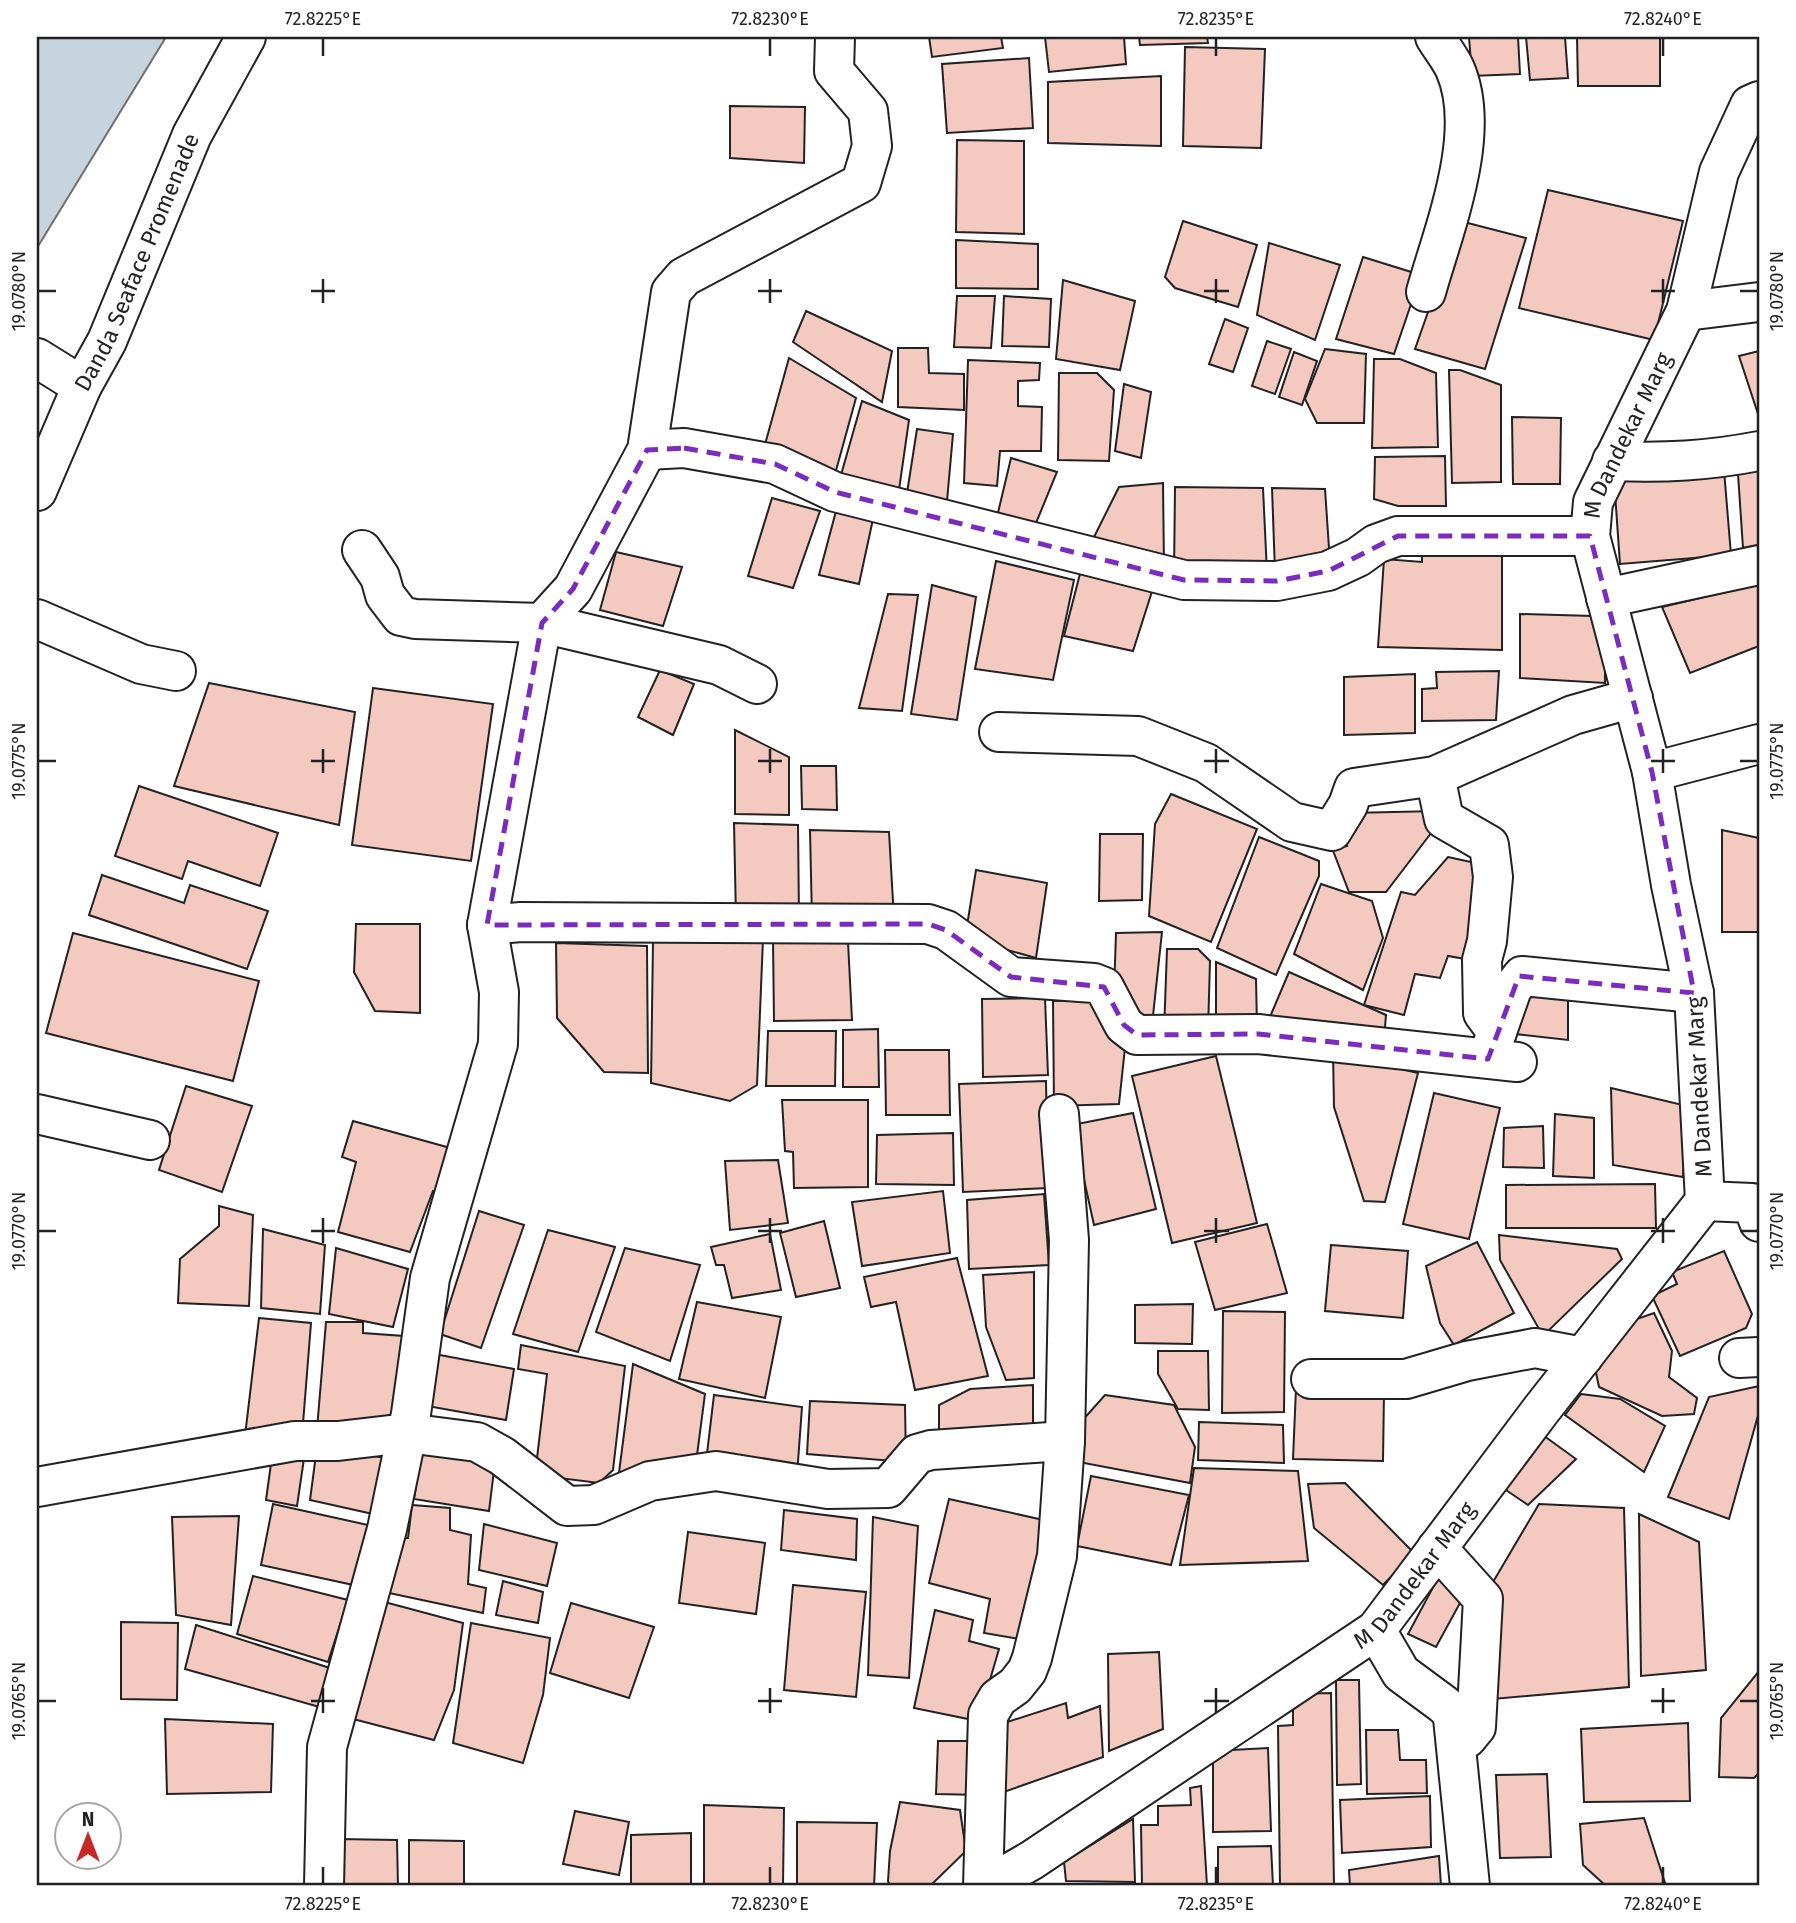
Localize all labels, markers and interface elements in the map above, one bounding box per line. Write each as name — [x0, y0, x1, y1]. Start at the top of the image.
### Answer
text: 72.8225°E — [285, 8, 361, 30]
text: 72.8230°E — [731, 8, 809, 30]
text: 72.8235°E — [1178, 8, 1254, 30]
text: 72.8240°E — [1624, 8, 1702, 30]
street label: Danda Seaface Promenade — [68, 129, 205, 396]
text: 19.0780°N — [8, 251, 30, 331]
text: 19.0780°N — [1766, 251, 1788, 331]
street label: M Dandekar Marg — [1578, 348, 1678, 519]
text: 19.0775°N — [8, 722, 30, 800]
text: 19.0775°N — [1766, 722, 1788, 800]
street label: M Dandekar Marg — [1680, 996, 1718, 1178]
text: 19.0770°N — [8, 1192, 30, 1270]
text: 19.0770°N — [1766, 1192, 1788, 1270]
street label: M Dandekar Marg — [1348, 1496, 1481, 1655]
text: 19.0765°N — [8, 1662, 30, 1740]
text: 19.0765°N — [1766, 1662, 1788, 1740]
north arrow — [52, 1800, 122, 1870]
text: N — [82, 1808, 94, 1831]
text: 72.8225°E — [285, 1893, 361, 1915]
text: 72.8230°E — [731, 1893, 809, 1915]
text: 72.8235°E — [1178, 1893, 1254, 1915]
text: 72.8240°E — [1624, 1893, 1702, 1915]

